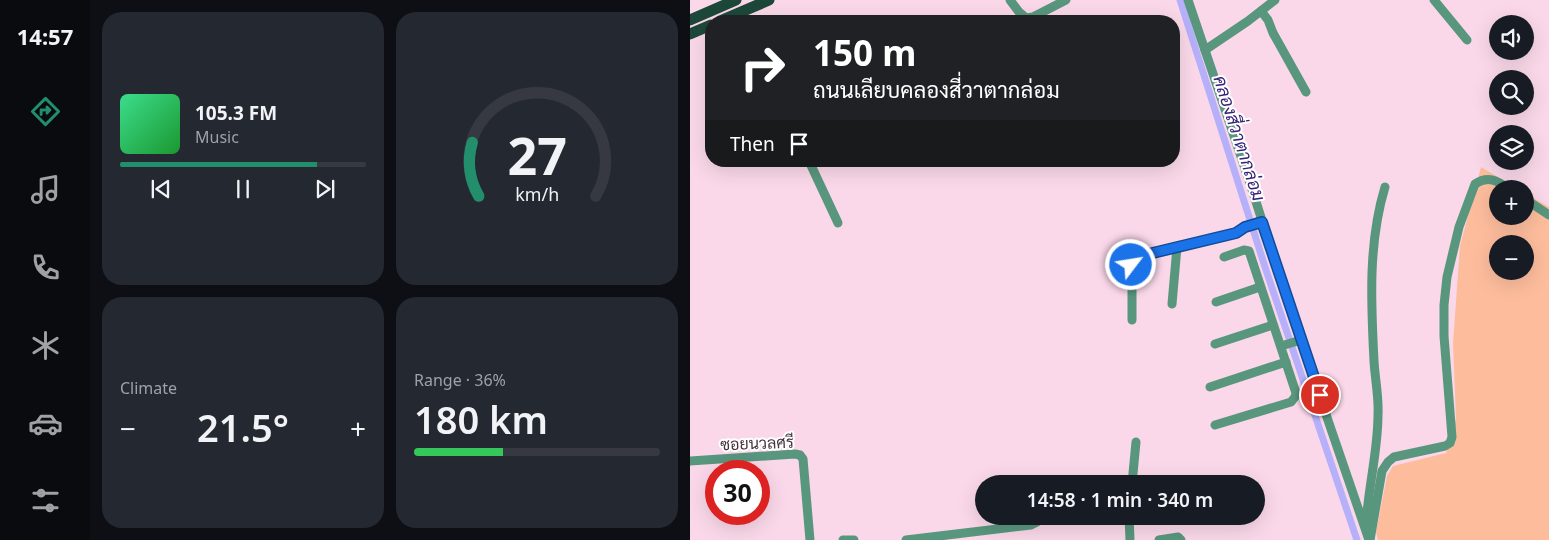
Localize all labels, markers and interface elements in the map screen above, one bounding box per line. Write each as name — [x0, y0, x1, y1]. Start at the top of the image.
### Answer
map controls — [1489, 15, 1534, 280]
button: sound — [1489, 15, 1534, 60]
text: 14:57 — [17, 21, 73, 51]
text: 150 m — [813, 29, 916, 76]
icon: right — [730, 35, 795, 100]
button: search — [1489, 70, 1534, 115]
water label: คลองสี่วาตากล่อม — [1208, 71, 1274, 204]
text: ถนนเลียบคลองสี่วาตากล่อม — [813, 74, 1060, 104]
icon: directions — [28, 94, 63, 129]
text: 105.3 FM — [195, 100, 277, 126]
text: 27 — [507, 119, 567, 190]
button: layers — [1489, 125, 1534, 170]
text: Music — [195, 126, 239, 148]
icon: arrive — [785, 130, 813, 158]
text: Then — [730, 131, 775, 157]
icon: music — [28, 172, 63, 207]
icon: previous — [147, 175, 175, 203]
icon: pause — [229, 175, 257, 203]
icon: next — [311, 175, 339, 203]
button: + — [1489, 180, 1534, 225]
text: km/h — [515, 182, 559, 206]
button: − — [1489, 235, 1534, 280]
position arrow — [1104, 238, 1156, 290]
icon: phone — [28, 250, 63, 285]
icon: climate — [28, 328, 63, 363]
text: Range · 36% — [414, 369, 506, 391]
pin — [1299, 374, 1341, 416]
text: Climate — [120, 377, 177, 399]
icon: arrive — [1306, 381, 1334, 409]
text: 180 km — [414, 393, 548, 445]
text: 21.5° — [197, 401, 289, 453]
icon: car — [28, 406, 63, 441]
text: − — [120, 409, 136, 447]
text: + — [350, 409, 366, 447]
street label: ซอยนวลศรี — [720, 431, 794, 455]
speed limit sign: 30 — [705, 460, 770, 525]
icon: filters — [28, 483, 63, 518]
text: 14:58 · 1 min · 340 m — [1027, 487, 1213, 513]

